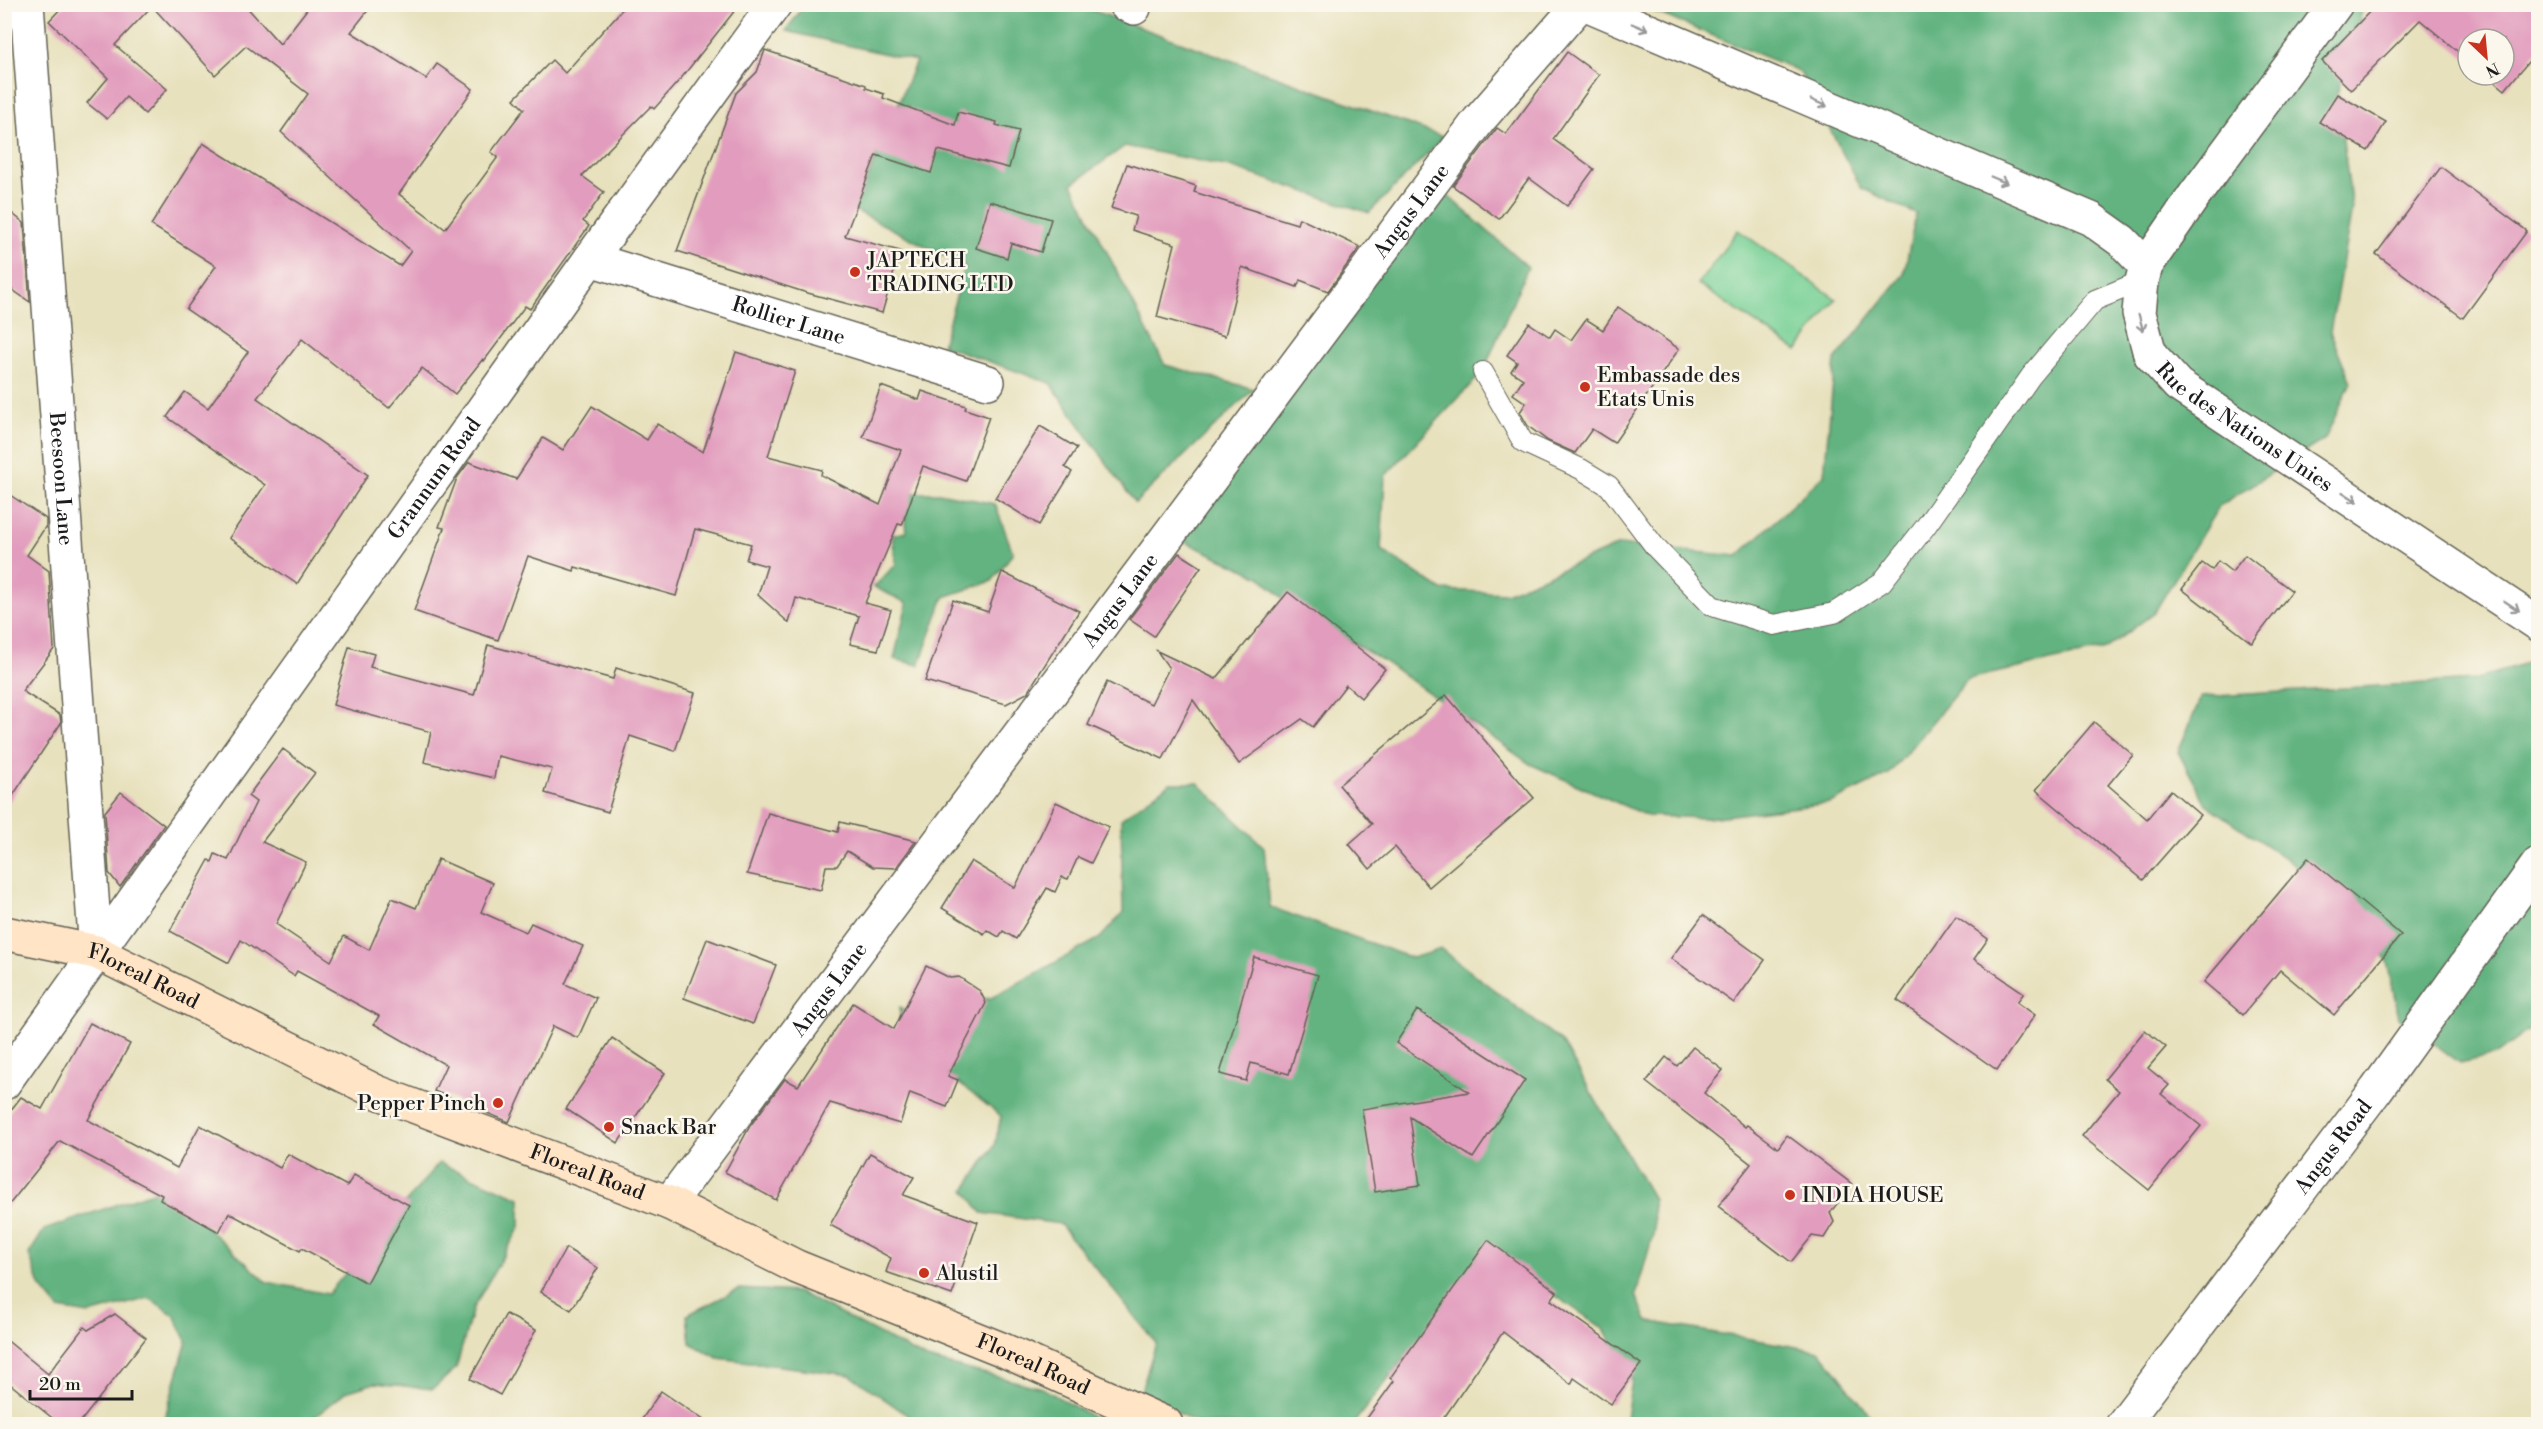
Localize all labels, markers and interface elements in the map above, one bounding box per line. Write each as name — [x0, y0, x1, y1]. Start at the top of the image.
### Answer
one-way arrow — [1630, 22, 1648, 33]
north arrow — [2456, 27, 2516, 87]
text: N — [2482, 58, 2502, 81]
one-way arrow — [1810, 98, 1828, 110]
street label: Angus Lane — [1368, 159, 1456, 264]
one-way arrow — [1989, 174, 2007, 186]
place label: JAPTECH TRADING LTD — [866, 248, 1014, 298]
marker: JAPTECH TRADING LTD — [848, 265, 862, 279]
street label: Rollier Lane — [729, 292, 848, 351]
one-way arrow — [2136, 313, 2148, 332]
street label: Rue des Nations Unies — [2150, 357, 2337, 498]
place label: Embassade des Etats Unis — [1597, 363, 1740, 413]
marker: Embassade des Etats Unis — [1578, 380, 1592, 394]
street label: Beesoon Lane — [43, 410, 78, 546]
street label: Grannum Road — [383, 413, 487, 545]
one-way arrow — [2341, 491, 2358, 504]
street label: Angus Lane — [1077, 548, 1164, 654]
one-way arrow — [2503, 600, 2519, 612]
street label: Angus Lane — [785, 938, 873, 1043]
street label: Floreal Road — [86, 939, 203, 1015]
place label: Pepper Pinch — [357, 1091, 486, 1117]
street label: Angus Road — [2289, 1095, 2378, 1201]
marker: Pepper Pinch — [491, 1096, 505, 1110]
place label: Snack Bar — [621, 1115, 717, 1141]
marker: Snack Bar — [602, 1120, 616, 1134]
street label: Floreal Road — [526, 1139, 648, 1207]
place label: INDIA HOUSE — [1802, 1183, 1944, 1209]
marker: INDIA HOUSE — [1783, 1188, 1797, 1202]
place label: Alustil — [935, 1261, 999, 1287]
marker: Alustil — [917, 1266, 931, 1280]
street label: Floreal Road — [973, 1329, 1094, 1402]
scale bar — [30, 1363, 132, 1401]
text: 20 m — [39, 1373, 81, 1396]

